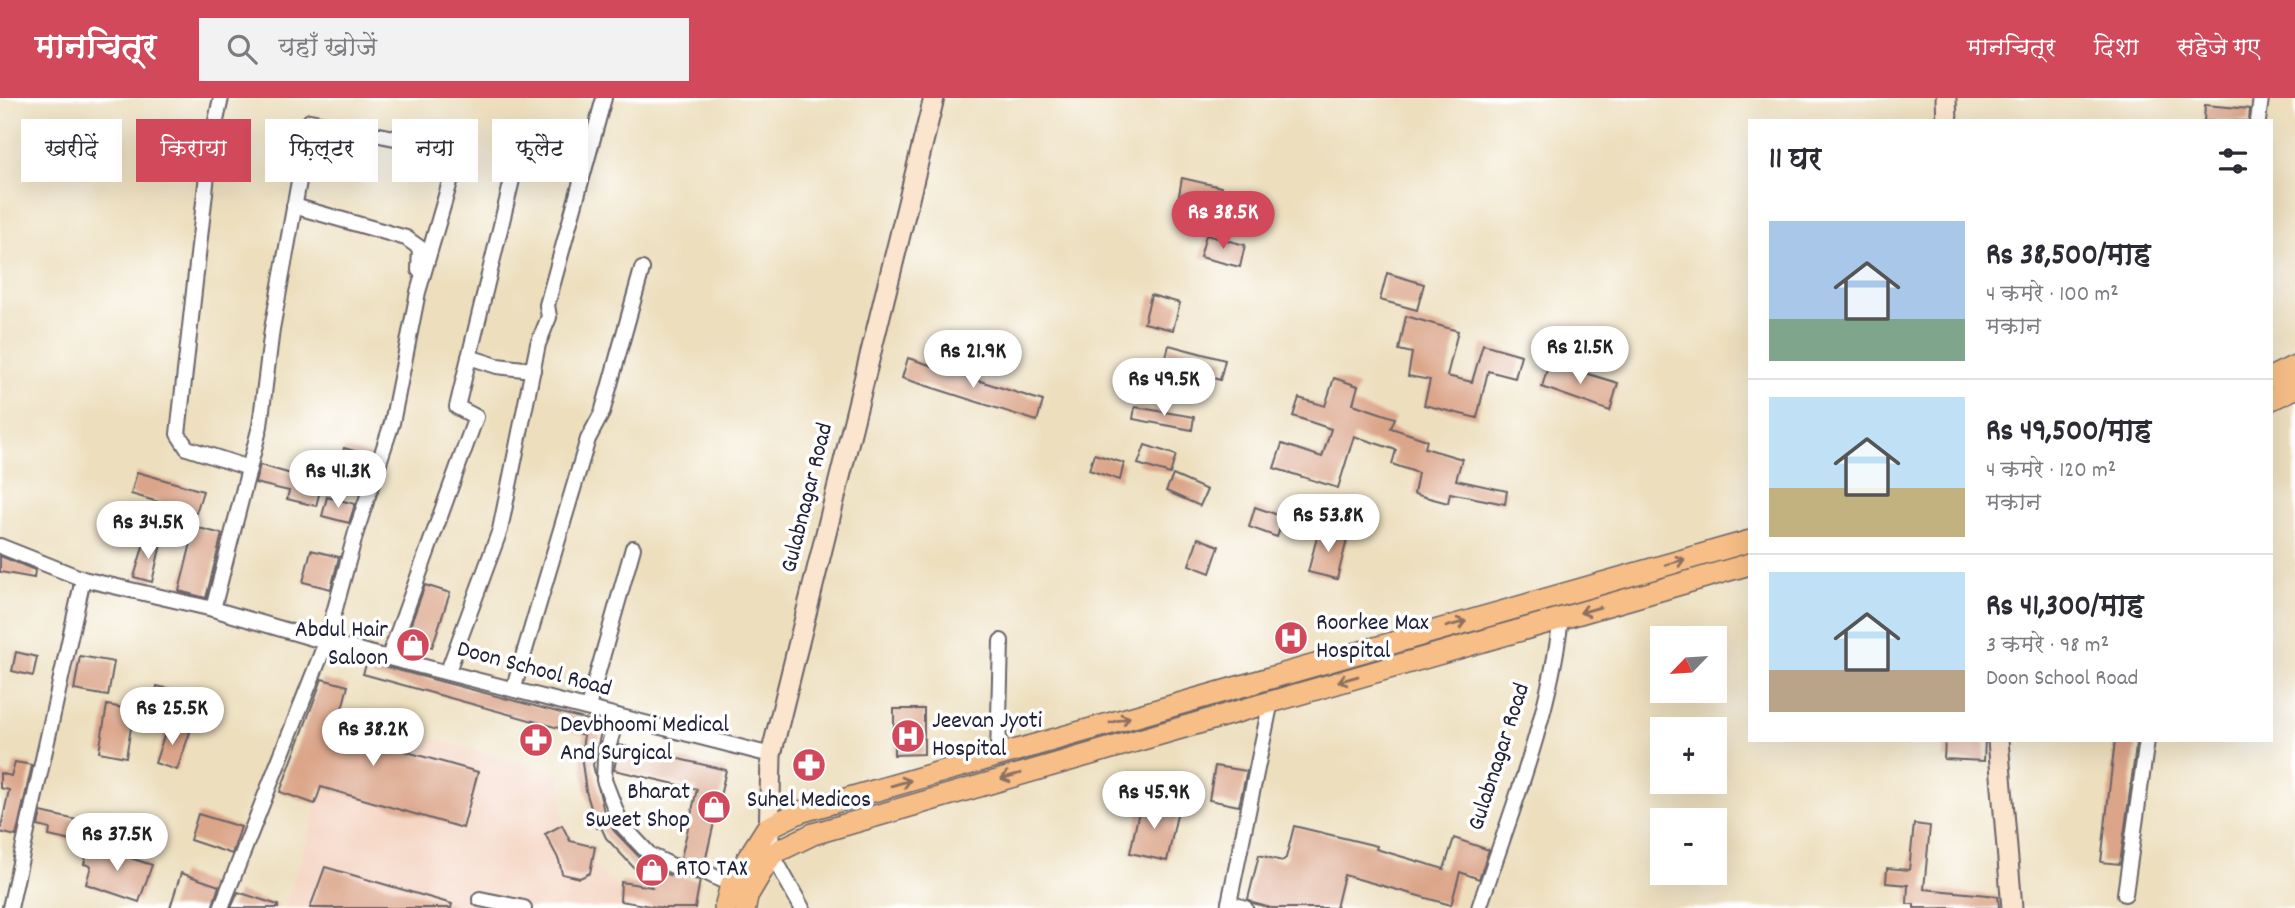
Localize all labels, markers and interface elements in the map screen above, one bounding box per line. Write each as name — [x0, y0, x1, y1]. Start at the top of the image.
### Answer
search box — [199, 18, 689, 81]
text: मानचित्र — [35, 26, 157, 73]
icon: search — [223, 30, 261, 68]
text: यहाँ खोजें — [279, 31, 377, 68]
text: मानचित्र — [1967, 32, 2055, 66]
text: दिशा — [2093, 32, 2139, 66]
text: सहेजे गए — [2177, 32, 2260, 66]
chip: खरीदें — [21, 119, 122, 182]
chip: किराया — [136, 119, 251, 182]
chip: फ़िल्टर — [265, 119, 378, 182]
chip: नया — [392, 119, 478, 182]
chip: फ़्लैट — [492, 119, 588, 182]
text: 11 घर — [1769, 140, 1821, 183]
icon: filters — [2214, 142, 2252, 180]
pin: Rs 38.5K — [1151, 192, 1295, 251]
text: Rs 38.5K — [1188, 197, 1258, 230]
text: Rs 38,500/माह — [1986, 236, 2150, 279]
icon: home — [1825, 249, 1909, 333]
text: 4 कमरे · 100 m² — [1986, 279, 2119, 312]
text: मकान — [1986, 312, 2041, 345]
pin: Rs 21.5K — [1508, 327, 1652, 386]
pin: Rs 21.9K — [901, 330, 1045, 390]
text: Rs 21.5K — [1547, 332, 1613, 365]
text: Rs 21.9K — [940, 336, 1006, 369]
pin: Rs 49.5K — [1092, 358, 1236, 418]
text: Rs 49.5K — [1128, 364, 1200, 397]
text: Rs 49,500/माह — [1986, 412, 2151, 455]
street label: Gulabnagar Road — [773, 420, 843, 576]
icon: home — [1825, 425, 1909, 509]
pin: Rs 41.3K — [266, 450, 410, 510]
text: 4 कमरे · 120 m² — [1986, 455, 2116, 488]
text: Rs 41.3K — [305, 456, 371, 489]
text: मकान — [1986, 488, 2041, 521]
pin: Rs 53.8K — [1256, 494, 1400, 554]
text: Rs 53.8K — [1293, 500, 1363, 533]
pin: Rs 34.5K — [76, 502, 220, 561]
text: Rs 34.5K — [112, 507, 184, 540]
one-way arrow — [1663, 555, 1686, 568]
text: Rs 41,300/माह — [1986, 587, 2143, 630]
icon: home — [1825, 600, 1909, 684]
one-way arrow — [1579, 604, 1602, 617]
place label: Roorkee Max Hospital — [1316, 607, 1429, 669]
place label: Abdul Hair Saloon — [295, 614, 388, 676]
one-way arrow — [1445, 617, 1467, 630]
hospital icon: Roorkee Max Hospital — [1272, 619, 1310, 657]
shop icon: Abdul Hair Saloon — [394, 626, 432, 664]
north arrow — [1650, 626, 1727, 704]
map controls — [1650, 626, 1727, 885]
text: 3 कमरे · 98 m² — [1986, 630, 2109, 663]
street label: Doon School Road — [453, 633, 615, 707]
text: Doon School Road — [1986, 663, 2138, 696]
one-way arrow — [1337, 673, 1359, 686]
street label: Gulabnagar Road — [1460, 679, 1540, 835]
pin: Rs 25.5K — [100, 688, 244, 747]
text: Rs 25.5K — [136, 693, 208, 726]
place label: Jeevan Jyoti Hospital — [932, 705, 1042, 767]
pin: Rs 38.2K — [301, 708, 445, 768]
place label: Devbhoomi Medical And Surgical — [560, 709, 729, 771]
one-way arrow — [1108, 713, 1131, 726]
text: Rs 38.2K — [338, 714, 408, 747]
hospital icon: Jeevan Jyoti Hospital — [889, 717, 927, 755]
button: + — [1650, 717, 1727, 794]
pharmacy icon: Devbhoomi Medical And Surgical — [517, 721, 555, 759]
pharmacy icon: Suhel Medicos — [790, 746, 828, 784]
one-way arrow — [1001, 770, 1023, 783]
pin: Rs 45.9K — [1082, 772, 1226, 831]
place label: Bharat Sweet Shop — [585, 776, 690, 838]
one-way arrow — [889, 776, 912, 789]
text: Rs 45.9K — [1118, 777, 1190, 810]
place label: Suhel Medicos — [747, 784, 871, 818]
shop icon: Bharat Sweet Shop — [695, 788, 733, 826]
button: − — [1650, 808, 1727, 885]
pin: Rs 37.5K — [45, 814, 189, 873]
text: Rs 37.5K — [82, 819, 152, 852]
shop icon: RTO TAX — [633, 851, 671, 889]
place label: RTO TAX — [676, 853, 748, 887]

